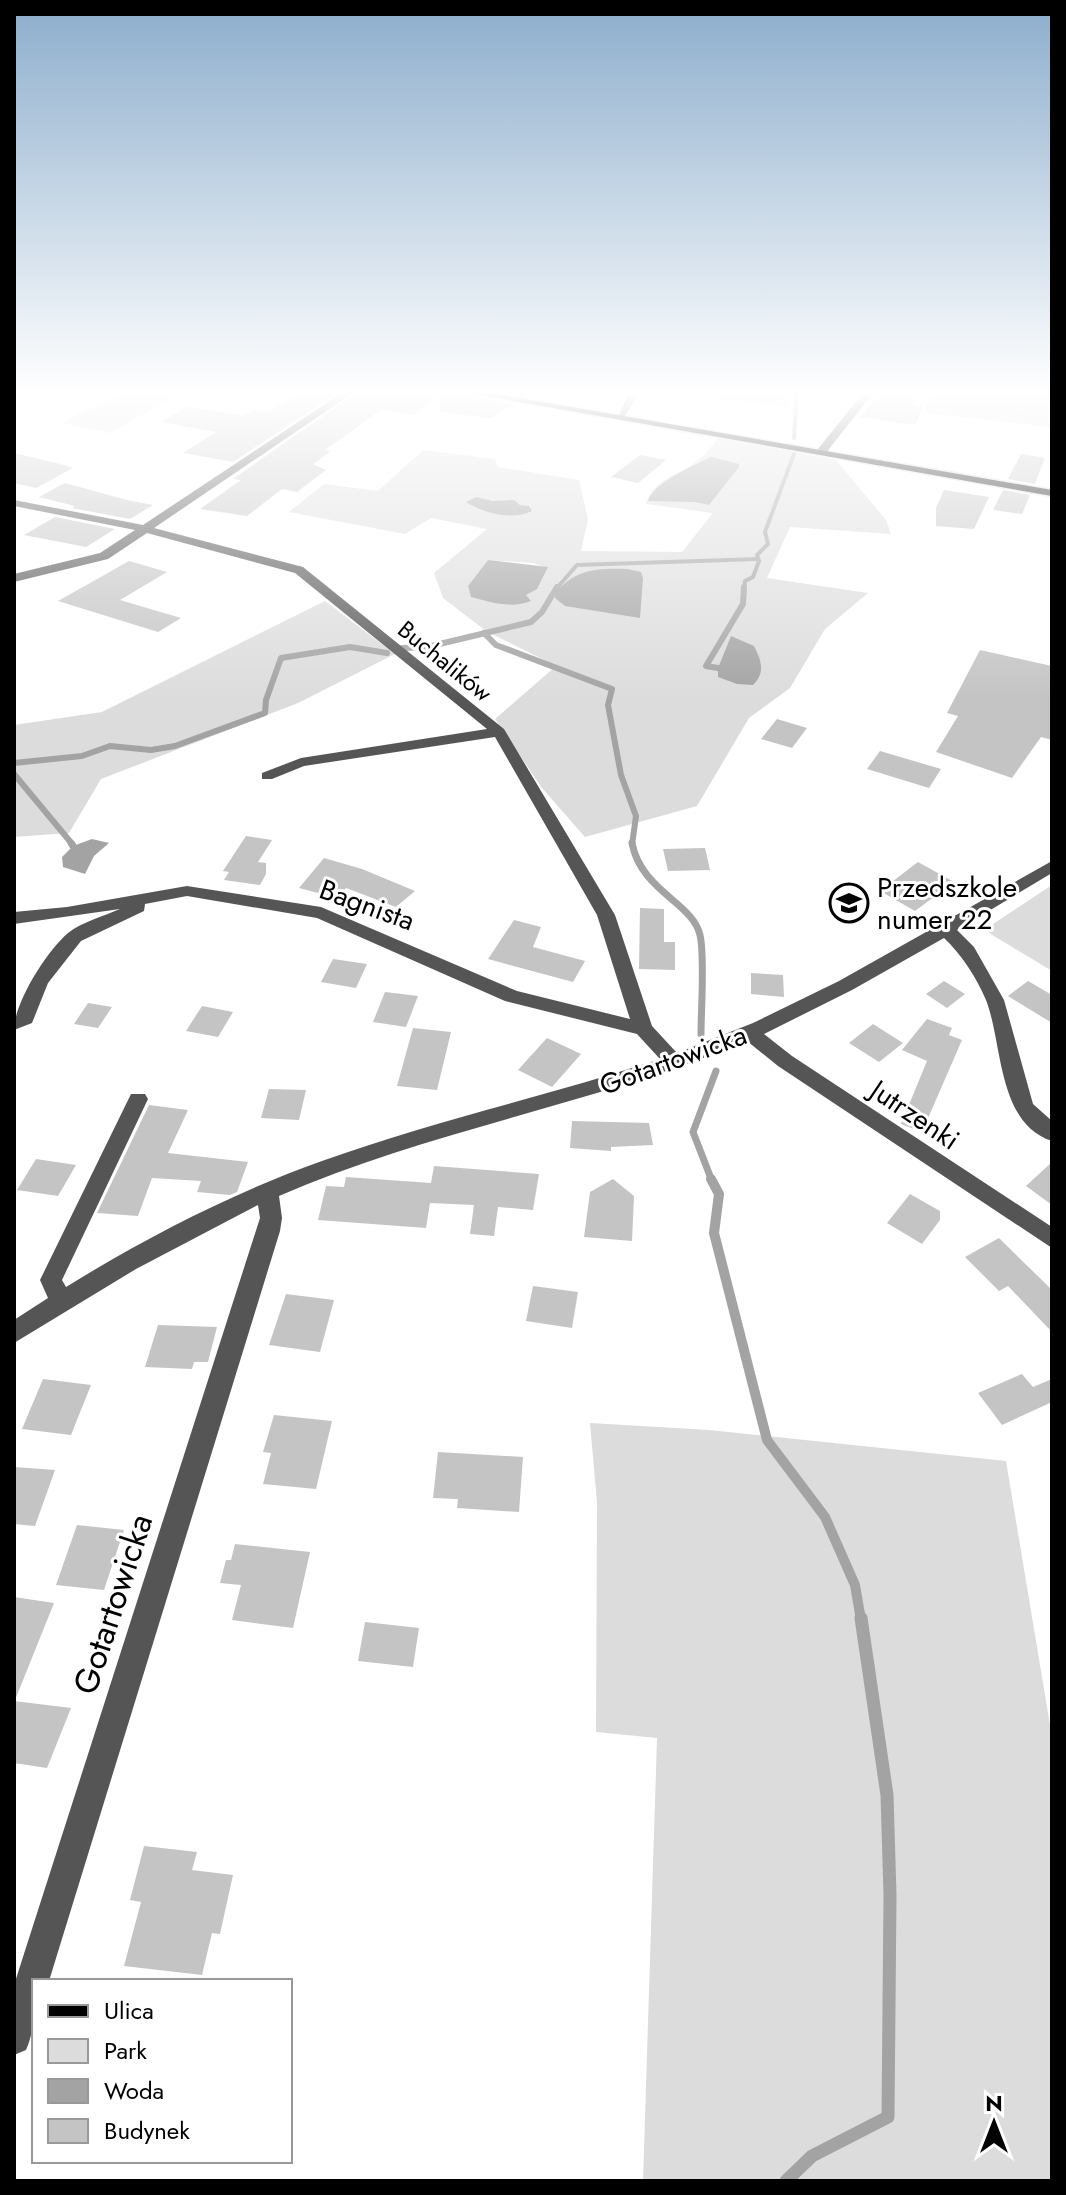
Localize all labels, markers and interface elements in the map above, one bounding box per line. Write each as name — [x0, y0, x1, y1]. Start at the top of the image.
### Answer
street label: Buchalików — [390, 612, 500, 710]
place label: Przedszkole numer 22 — [877, 867, 1017, 940]
street label: Bagnista — [314, 869, 420, 941]
school or university icon: Przedszkole numer 22 — [828, 882, 870, 924]
street label: Gotartowicka — [594, 1014, 752, 1106]
street label: Jutrzenki — [859, 1068, 968, 1160]
street label: Gotartowicka — [61, 1508, 165, 1700]
legend — [32, 1979, 292, 2163]
text: Ulica — [104, 1993, 154, 2028]
text: Park — [104, 2033, 147, 2068]
text: Woda — [104, 2073, 164, 2108]
north arrow — [954, 2083, 1034, 2163]
text: N — [985, 2087, 1003, 2119]
text: Budynek — [104, 2113, 190, 2148]

